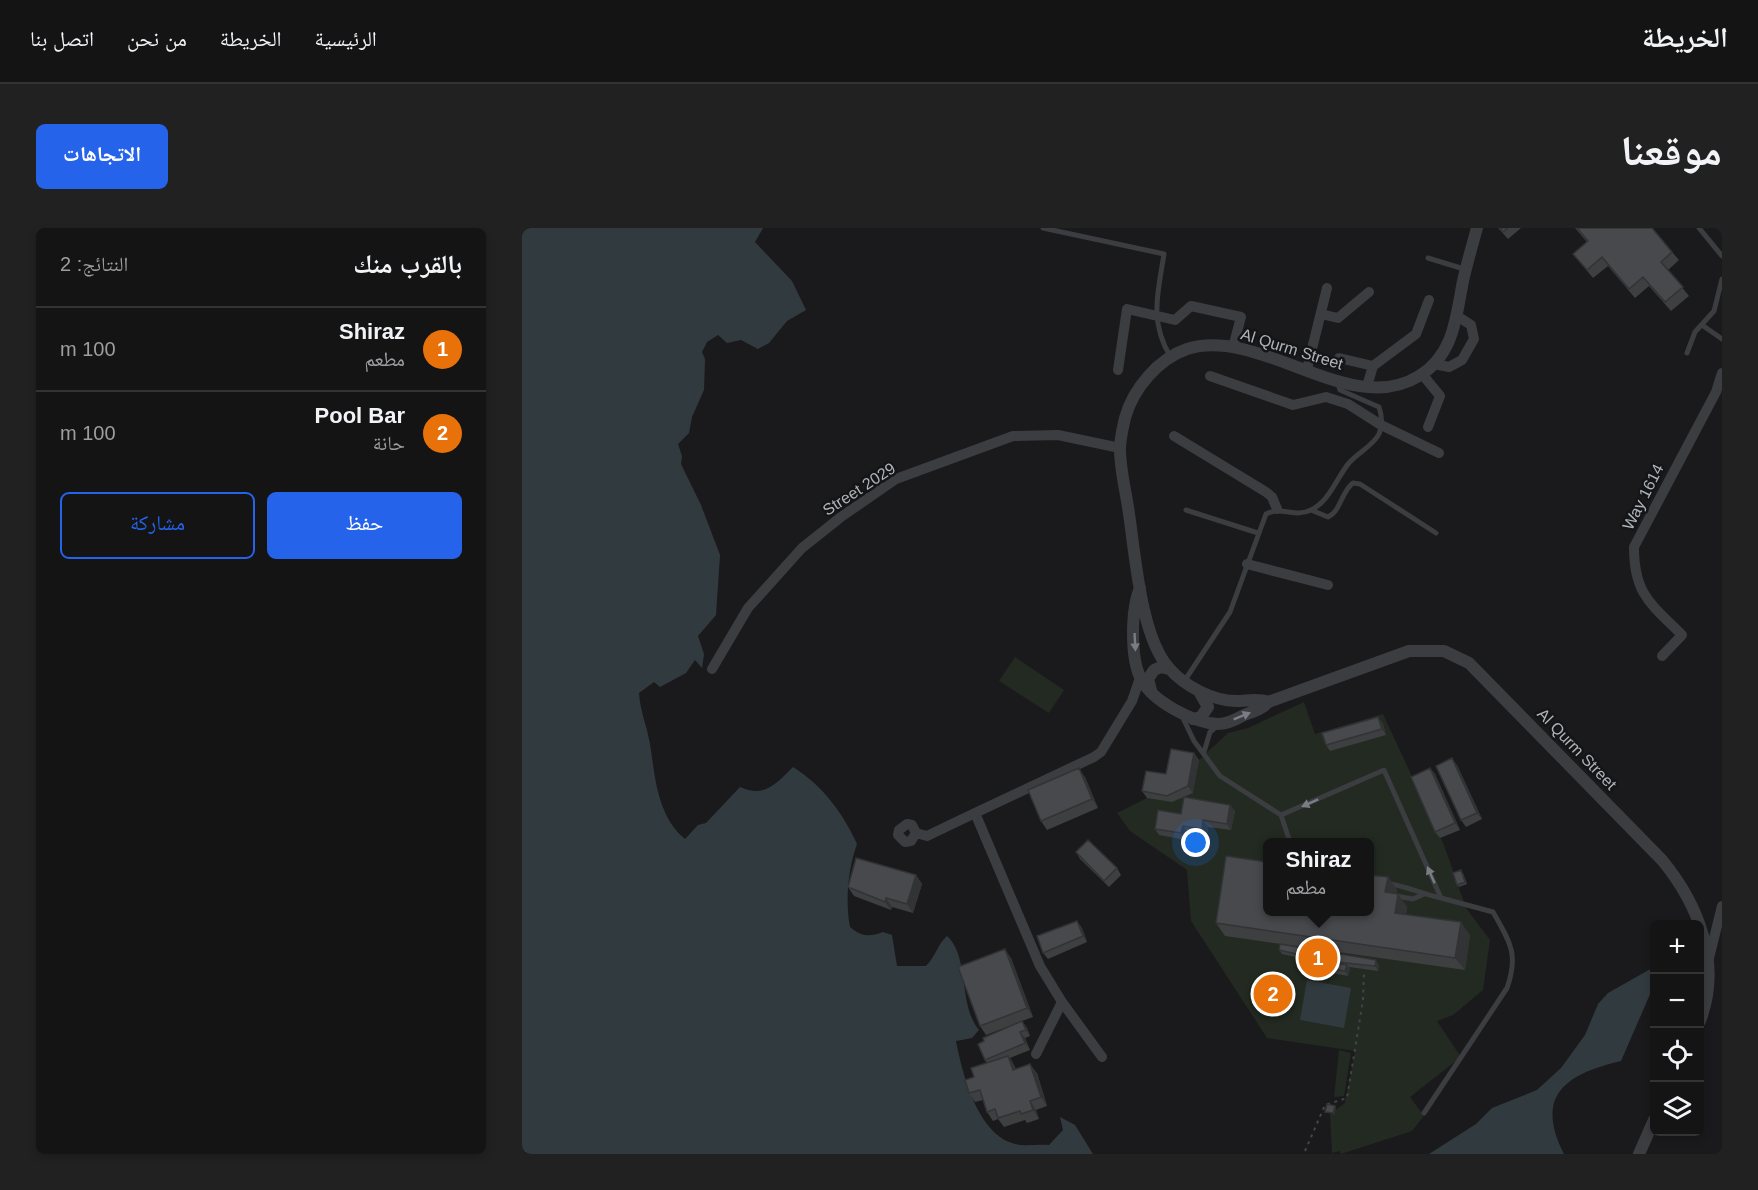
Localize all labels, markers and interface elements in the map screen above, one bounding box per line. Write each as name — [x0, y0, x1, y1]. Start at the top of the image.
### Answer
text: الخريطة — [1642, 22, 1728, 53]
text: اتصل بنا — [30, 27, 94, 50]
text: من نحن — [127, 27, 187, 50]
text: الخريطة — [220, 27, 282, 50]
text: الرئيسية — [315, 27, 377, 50]
button: الاتجاهات — [36, 124, 168, 189]
text: موقعنا — [1621, 127, 1722, 174]
text: بالقرب منك — [353, 249, 462, 279]
text: النتائج: 2 — [60, 253, 128, 275]
text: Shiraz — [339, 319, 405, 344]
street label: Al Qurm Street — [1239, 325, 1346, 373]
text: 100 m — [60, 338, 116, 360]
text: 1 — [437, 338, 448, 360]
text: مطعم — [364, 348, 405, 370]
text: Pool Bar — [315, 403, 405, 428]
text: 100 m — [60, 422, 116, 444]
text: 2 — [437, 422, 448, 444]
text: حانة — [373, 432, 405, 454]
street label: Street 2029 — [820, 459, 898, 519]
street label: Way 1614 — [1619, 461, 1667, 533]
button: مشاركة — [60, 492, 255, 559]
button: حفظ — [267, 492, 462, 559]
one-way arrow — [1130, 632, 1139, 651]
street label: Al Qurm Street — [1534, 705, 1620, 793]
one-way arrow — [1233, 711, 1251, 720]
one-way arrow — [1302, 798, 1319, 807]
your location — [1181, 828, 1210, 857]
popup — [1263, 838, 1374, 916]
text: Shiraz — [1285, 847, 1352, 872]
one-way arrow — [1426, 866, 1435, 883]
text: مطعم — [1285, 876, 1326, 898]
map controls — [1650, 920, 1704, 1136]
button: + — [1650, 920, 1704, 974]
pin: 1 — [1298, 936, 1338, 980]
pin: 2 — [1254, 972, 1293, 1017]
button: − — [1650, 974, 1704, 1028]
button: locate — [1650, 1028, 1704, 1082]
button: layers — [1650, 1082, 1704, 1136]

